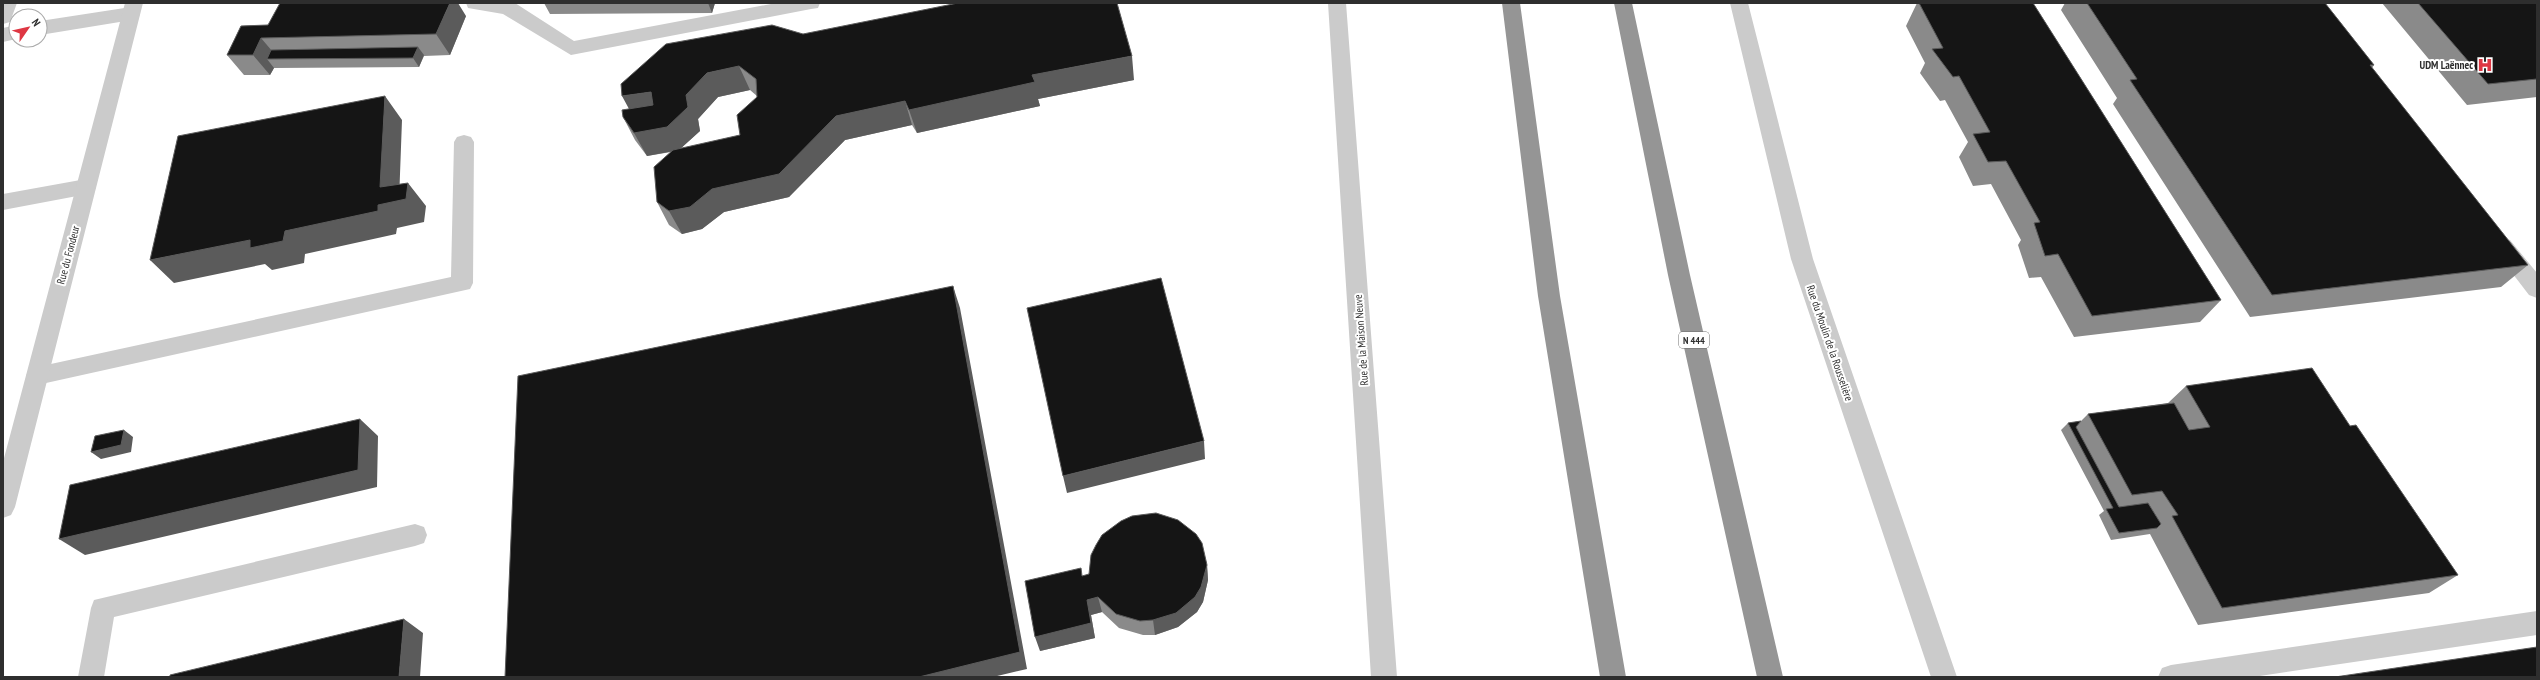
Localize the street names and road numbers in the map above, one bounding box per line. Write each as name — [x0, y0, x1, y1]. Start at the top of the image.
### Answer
street label: Rue du Fondeur — [53, 224, 83, 286]
street label: Rue du Moulin de la Rousselière — [1804, 283, 1857, 403]
street label: Rue de la Maison Neuve — [1351, 294, 1371, 386]
road number: N 444 — [1679, 332, 1709, 348]

